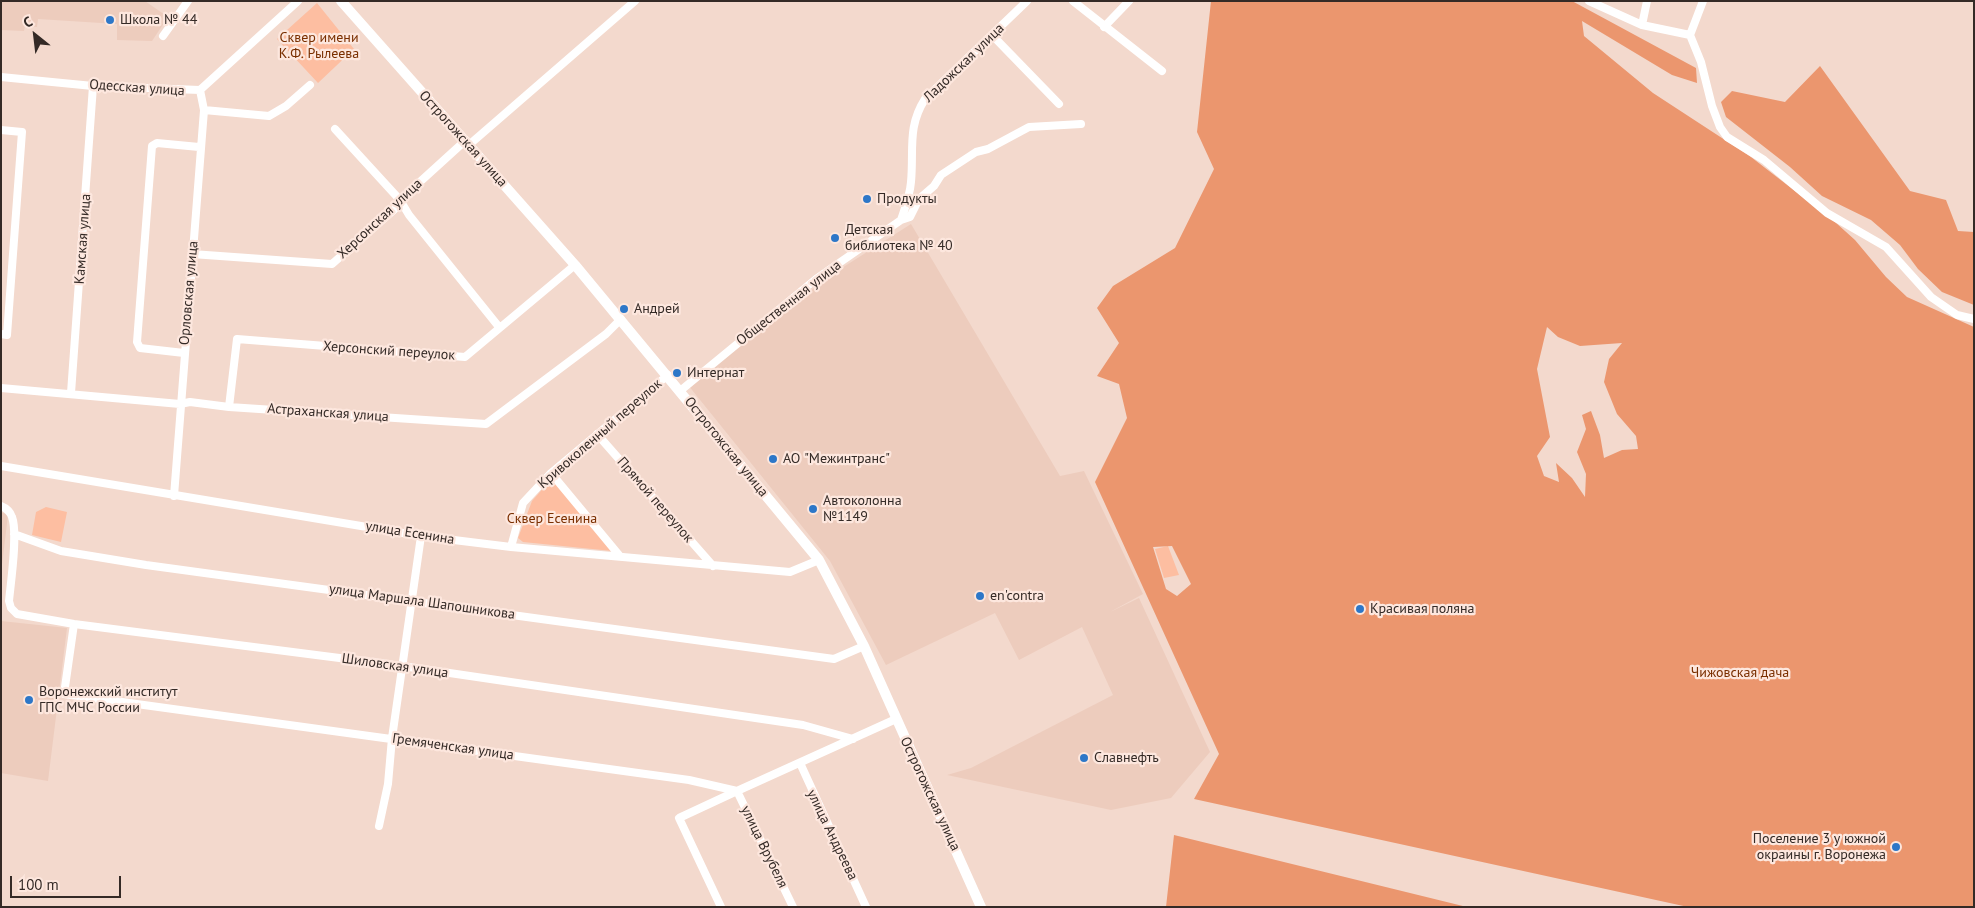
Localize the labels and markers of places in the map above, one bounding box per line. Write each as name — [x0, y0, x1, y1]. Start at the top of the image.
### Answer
place label: Школа № 44 — [120, 12, 197, 28]
marker: Школа № 44 — [104, 14, 116, 26]
place label: Продукты — [877, 191, 937, 207]
marker: Продукты — [861, 193, 873, 205]
place label: Детская библиотека № 40 — [845, 222, 953, 254]
marker: Детская библиотека № 40 — [829, 232, 841, 244]
place label: Андрей — [634, 301, 680, 317]
marker: Андрей — [618, 303, 630, 315]
place label: Интернат — [687, 365, 744, 381]
marker: Интернат — [671, 367, 683, 379]
place label: АО "Межинтранс" — [783, 451, 890, 467]
marker: АО "Межинтранс" — [767, 453, 779, 465]
place label: Автоколонна №1149 — [823, 493, 902, 526]
marker: Автоколонна №1149 — [807, 503, 819, 515]
place label: en'contra — [990, 588, 1044, 604]
marker: en'contra — [974, 590, 986, 602]
place label: Красивая поляна — [1370, 601, 1474, 617]
marker: Красивая поляна — [1354, 603, 1366, 615]
place label: Воронежский институт ГПС МЧС России — [39, 684, 178, 716]
marker: Воронежский институт ГПС МЧС России — [23, 694, 35, 706]
place label: Cлавнефть — [1094, 750, 1159, 766]
marker: Cлавнефть — [1078, 752, 1090, 764]
place label: Поселение 3 у южной окраины г. Воронежа — [1753, 831, 1886, 864]
marker: Поселение 3 у южной окраины г. Воронежа — [1890, 841, 1902, 853]

